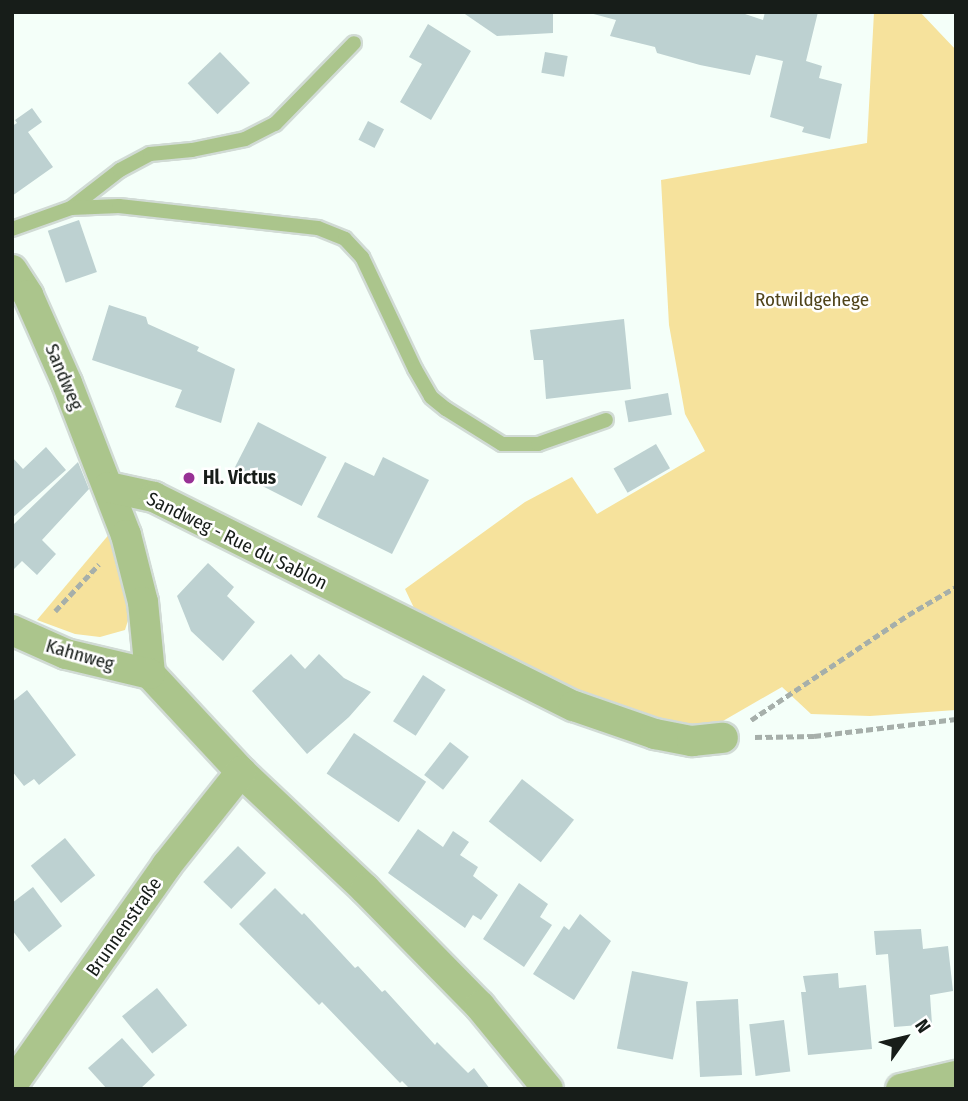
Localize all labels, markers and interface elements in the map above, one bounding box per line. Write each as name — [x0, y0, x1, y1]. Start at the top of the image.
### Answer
park label: Rotwildgehege — [755, 289, 869, 311]
street label: Sandweg — [40, 340, 88, 414]
place label: Hl. Victus — [203, 467, 276, 489]
marker: Hl. Victus — [181, 470, 197, 486]
street label: Sandweg - Rue du Sablon — [143, 487, 331, 595]
street label: Kahnweg — [43, 634, 117, 676]
street label: Brunnenstraße — [82, 873, 166, 981]
north arrow — [870, 1003, 940, 1073]
text: N — [910, 1015, 936, 1037]

